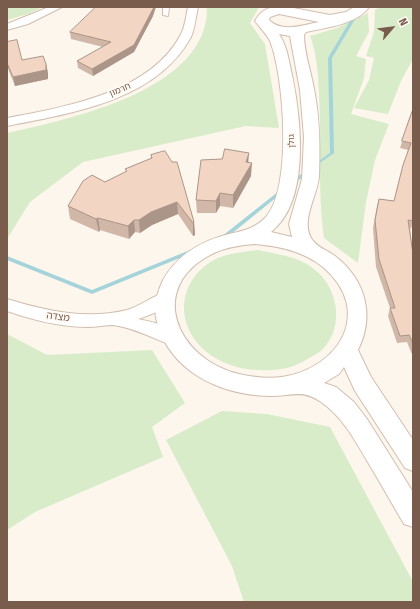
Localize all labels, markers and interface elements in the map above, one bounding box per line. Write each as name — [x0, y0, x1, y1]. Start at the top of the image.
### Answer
north arrow — [372, 8, 412, 48]
text: N — [396, 16, 410, 28]
street label: חרמון — [108, 81, 132, 99]
street label: גולן — [286, 134, 296, 148]
street label: מצדה — [46, 309, 70, 325]

